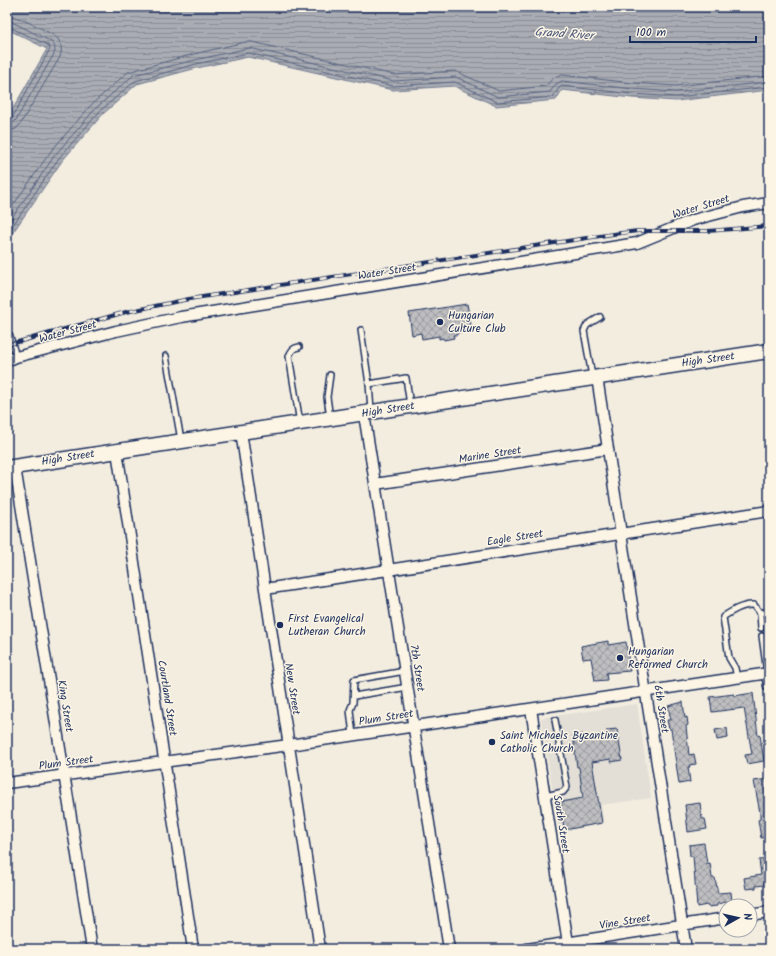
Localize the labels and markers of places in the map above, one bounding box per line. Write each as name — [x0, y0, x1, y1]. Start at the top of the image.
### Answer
place label: Hungarian Culture Club — [448, 307, 506, 338]
marker: Hungarian Culture Club — [435, 317, 445, 327]
place label: First Evangelical Lutheran Church — [288, 610, 366, 641]
marker: First Evangelical Lutheran Church — [275, 620, 285, 630]
place label: Hungarian Reformed Church — [628, 643, 708, 674]
marker: Hungarian Reformed Church — [615, 653, 625, 663]
place label: Saint Michaels Byzantine Catholic Church — [500, 727, 618, 758]
marker: Saint Michaels Byzantine Catholic Church — [487, 737, 497, 747]

